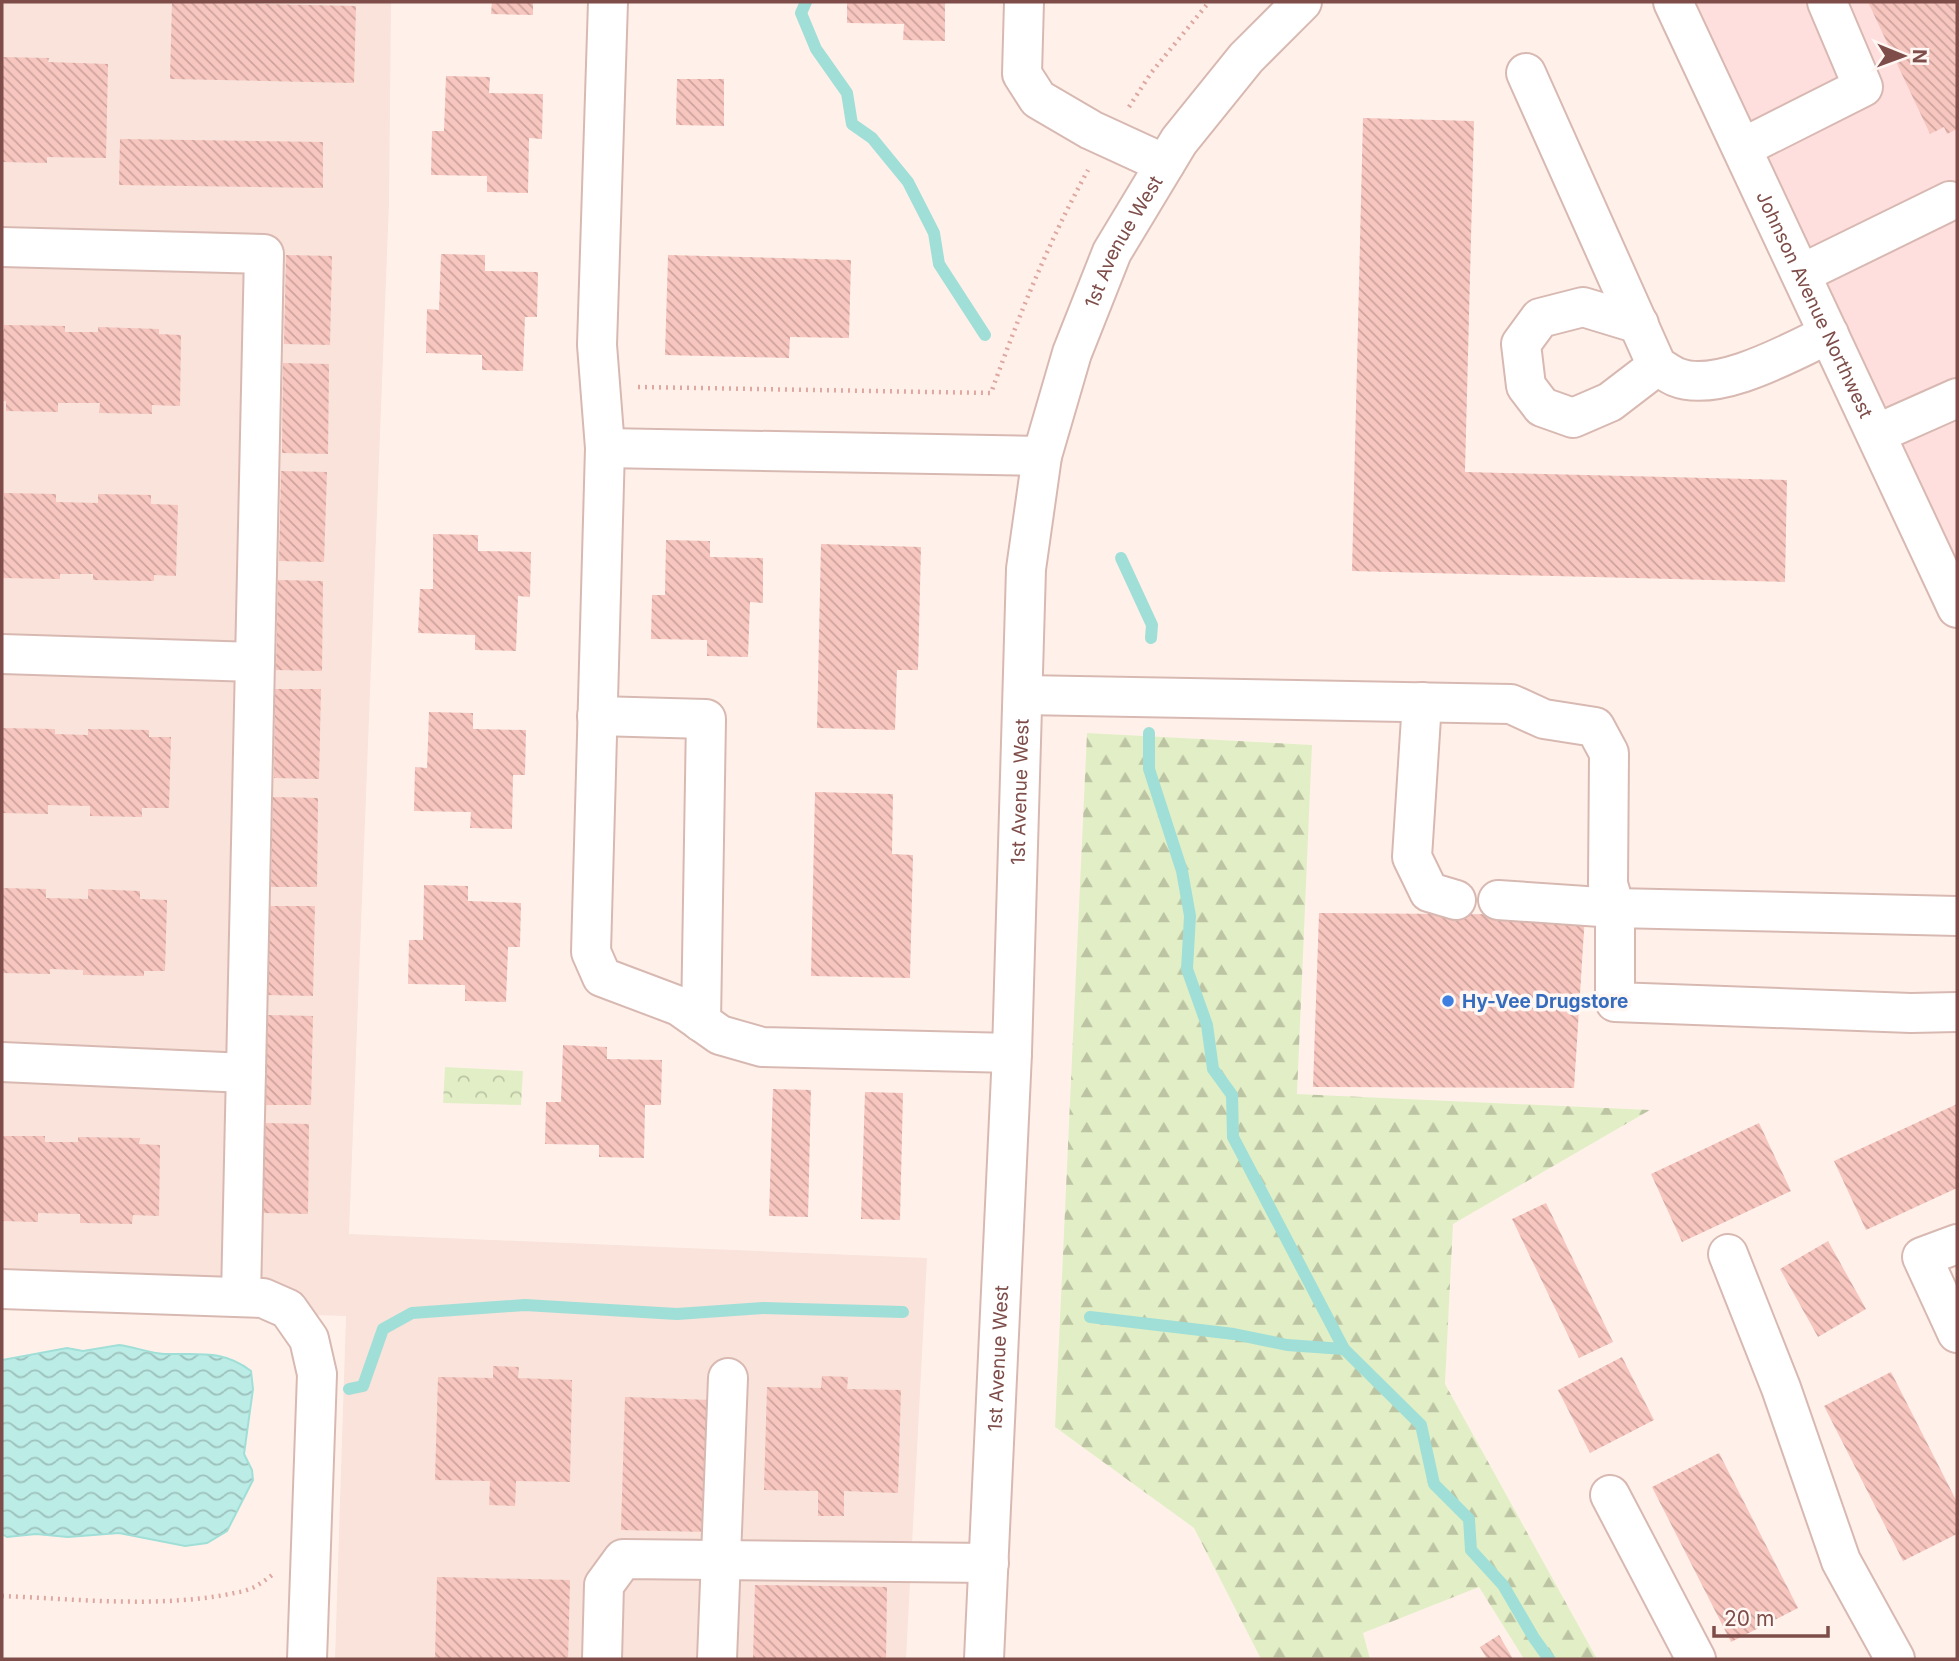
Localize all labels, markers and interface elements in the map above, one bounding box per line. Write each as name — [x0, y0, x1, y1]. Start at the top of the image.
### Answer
north arrow — [1868, 21, 1938, 91]
text: N — [1908, 49, 1931, 64]
street label: 1st Avenue West — [1080, 171, 1167, 311]
street label: Johnson Avenue Northwest — [1752, 187, 1878, 422]
street label: 1st Avenue West — [1006, 718, 1033, 865]
place label: Hy-Vee Drugstore — [1462, 990, 1628, 1013]
marker: Hy-Vee Drugstore — [1440, 993, 1456, 1009]
street label: 1st Avenue West — [983, 1285, 1013, 1432]
scale bar — [1714, 1594, 1828, 1638]
text: 20 m — [1724, 1606, 1774, 1631]

